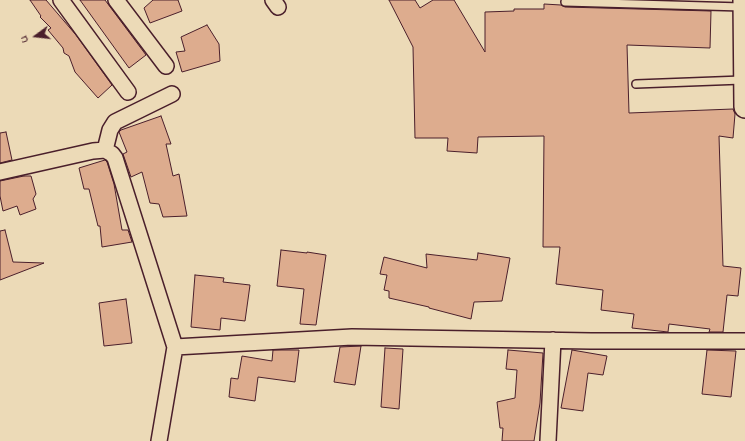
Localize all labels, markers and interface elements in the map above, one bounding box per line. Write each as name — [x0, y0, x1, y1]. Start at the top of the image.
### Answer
north arrow — [16, 16, 56, 56]
text: U — [16, 34, 33, 45]

